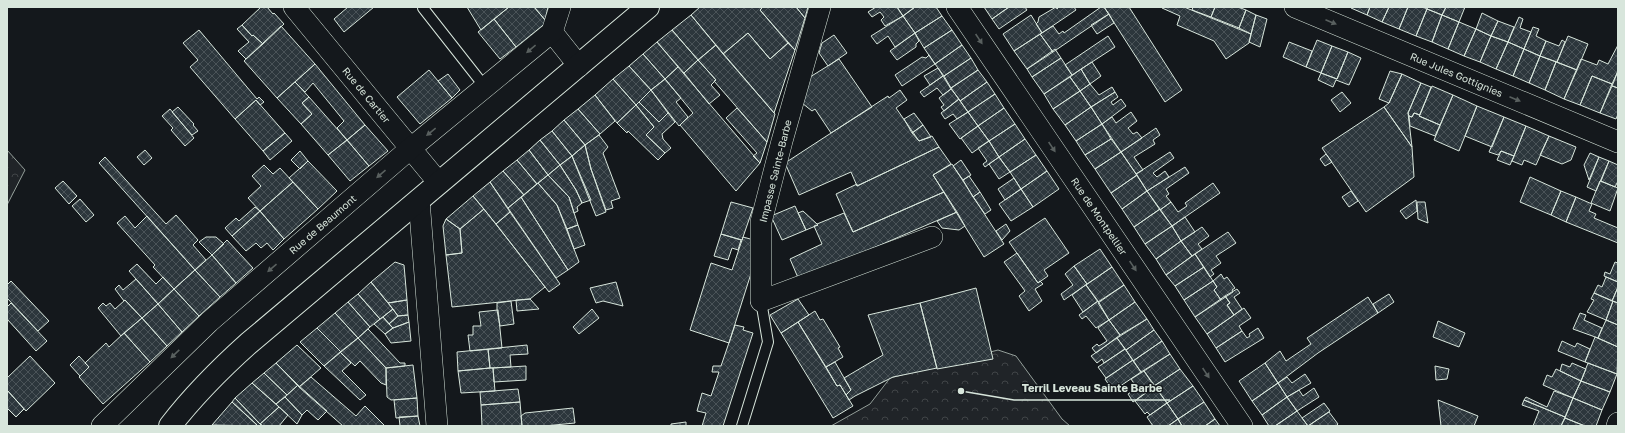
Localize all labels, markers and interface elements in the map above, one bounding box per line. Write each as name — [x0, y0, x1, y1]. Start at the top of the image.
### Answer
one-way arrow — [1325, 19, 1336, 25]
one-way arrow — [975, 34, 983, 44]
one-way arrow — [526, 44, 536, 53]
street label: Rue Jules Gottignies — [1408, 50, 1505, 99]
street label: Rue de Cartier — [340, 65, 393, 125]
one-way arrow — [1510, 96, 1521, 102]
street label: Impasse Sainte-Barbe — [756, 118, 794, 224]
one-way arrow — [425, 127, 436, 136]
one-way arrow — [1048, 141, 1056, 152]
one-way arrow — [376, 169, 386, 178]
street label: Rue de Montpellier — [1069, 175, 1130, 257]
street label: Rue de Beaumont — [287, 192, 358, 256]
one-way arrow — [1129, 261, 1137, 271]
one-way arrow — [267, 263, 277, 272]
one-way arrow — [170, 350, 180, 359]
one-way arrow — [1202, 368, 1210, 378]
callout: Terril Leveau Sainte Barbe — [1014, 377, 1170, 400]
text: Terril Leveau Sainte Barbe — [1022, 381, 1163, 394]

